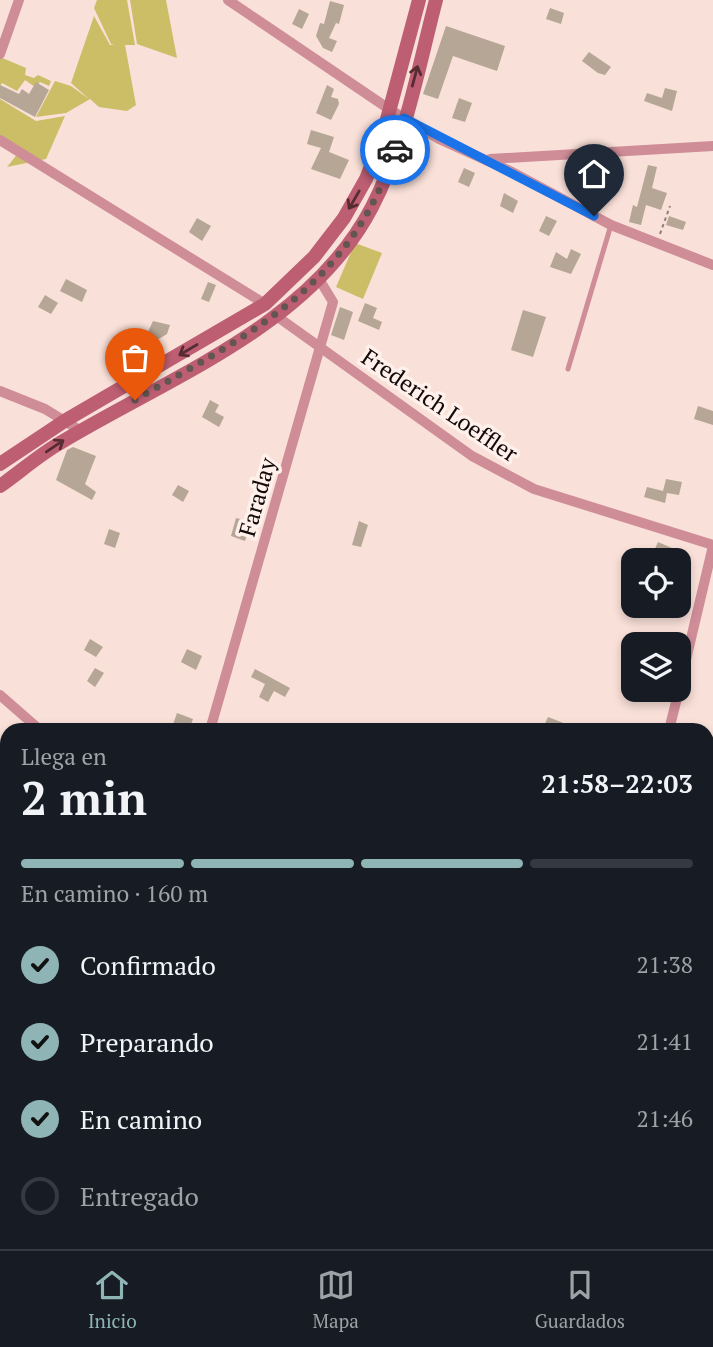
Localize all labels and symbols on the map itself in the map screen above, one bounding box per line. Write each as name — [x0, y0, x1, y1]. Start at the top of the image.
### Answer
one-way arrow — [410, 66, 423, 88]
courier — [360, 115, 430, 185]
pin — [564, 144, 624, 216]
one-way arrow — [347, 189, 360, 210]
pin — [105, 328, 165, 400]
street label: Frederich Loeffler — [356, 341, 524, 469]
one-way arrow — [179, 343, 199, 357]
one-way arrow — [45, 439, 65, 453]
street label: Faraday — [231, 454, 283, 540]

